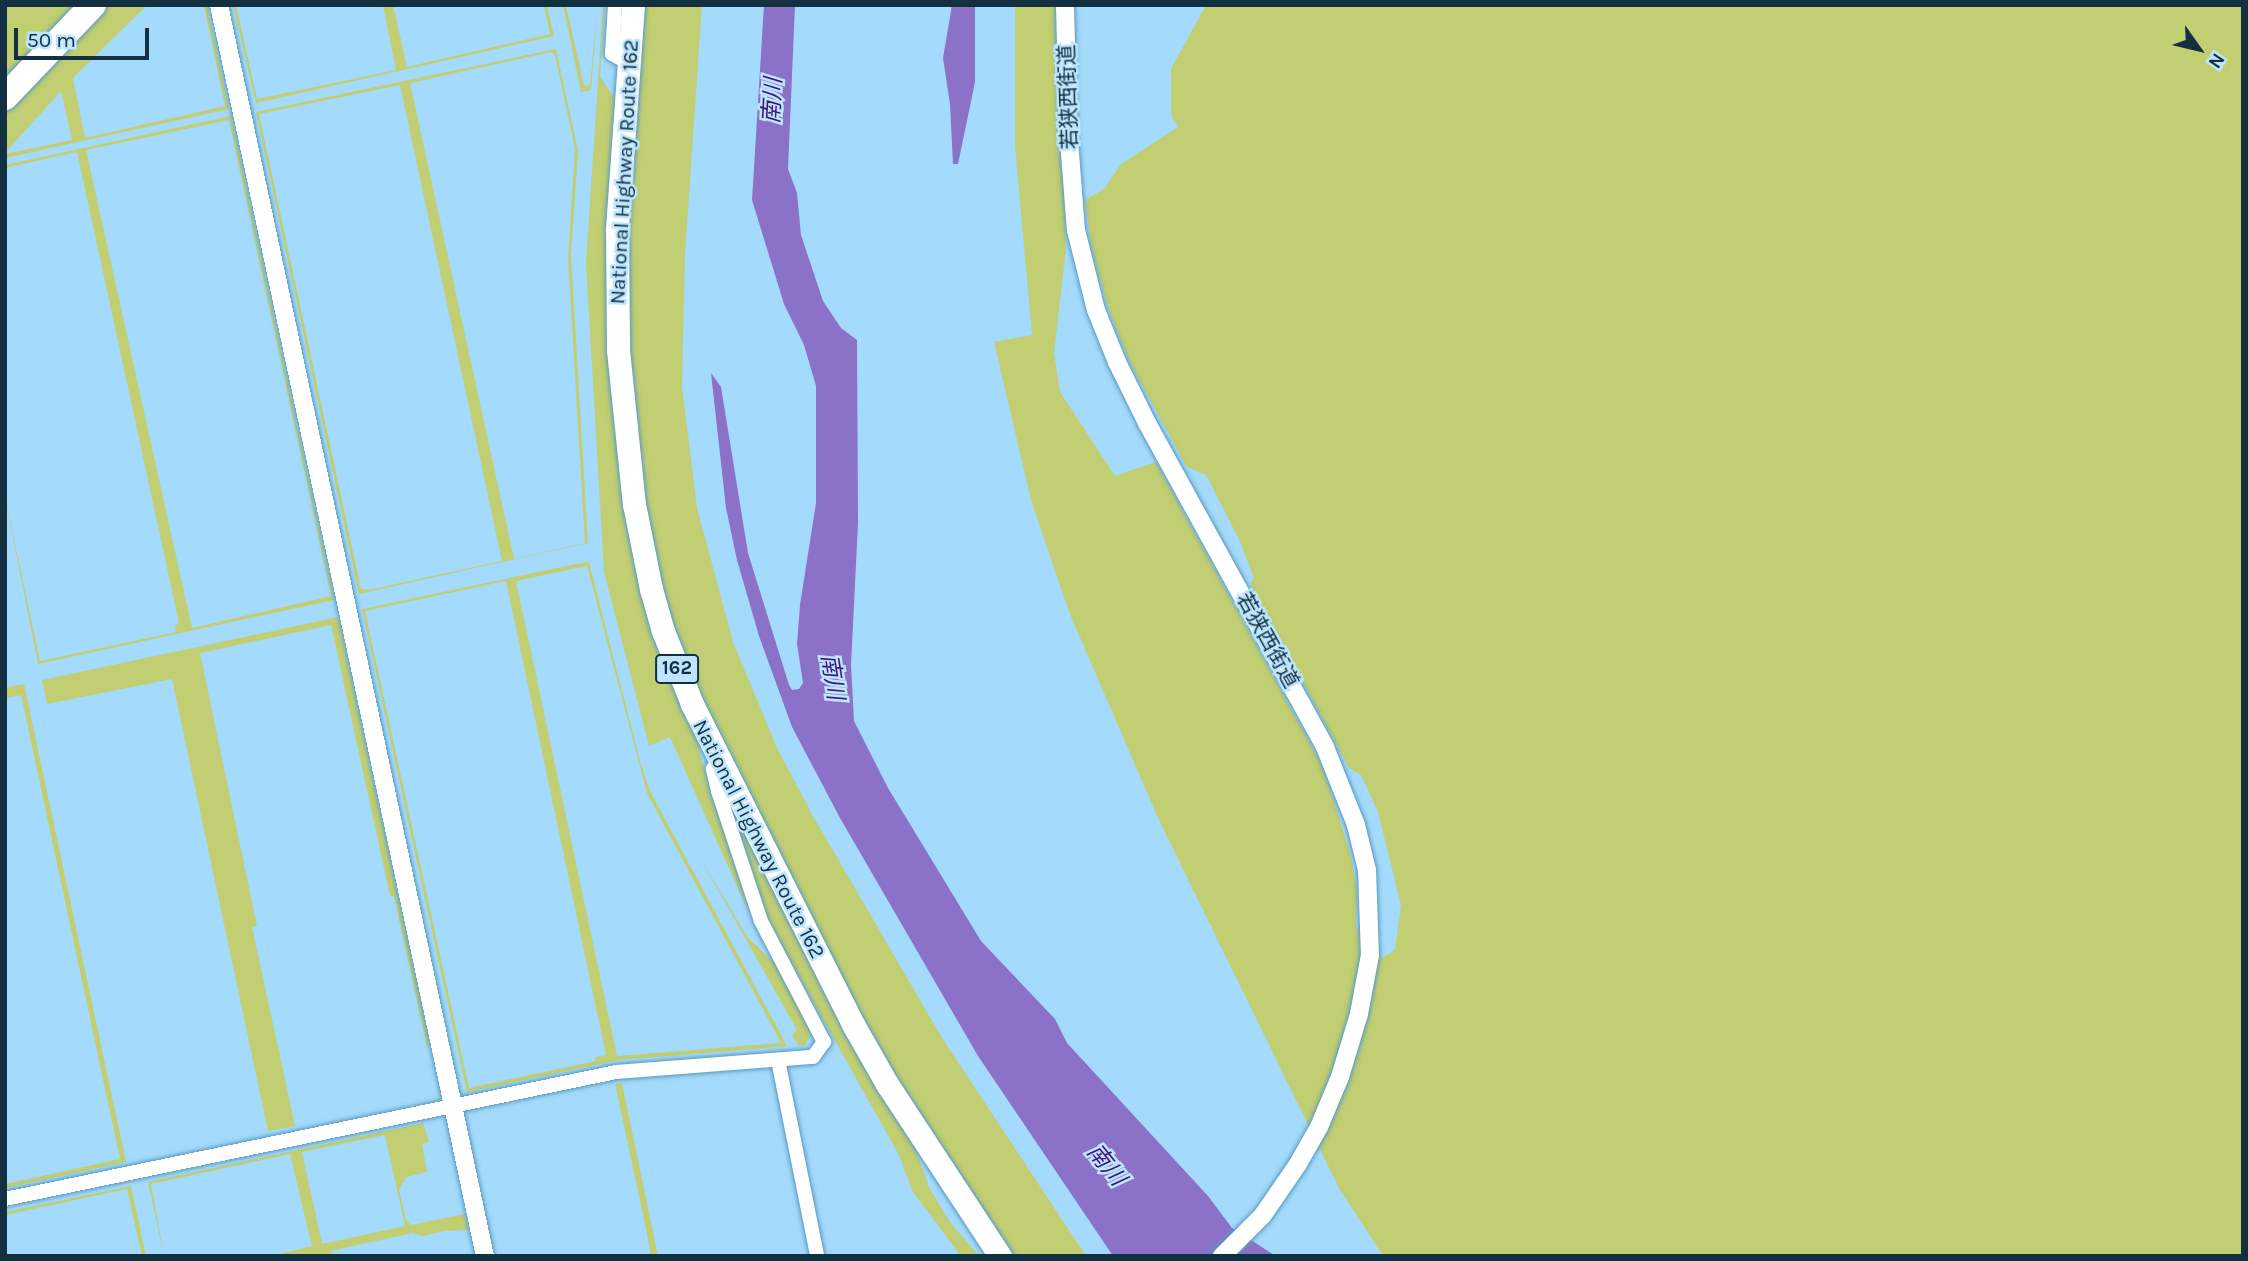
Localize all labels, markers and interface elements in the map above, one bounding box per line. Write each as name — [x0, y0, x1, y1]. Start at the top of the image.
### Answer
scale bar — [18, 14, 152, 58]
north arrow — [2164, 14, 2234, 84]
text: 50 m — [27, 28, 76, 52]
street label: National Highway Route 162 — [604, 39, 644, 305]
street label: 若狭西街道 — [1054, 44, 1082, 150]
text: N — [2203, 49, 2229, 73]
water label: 南川 — [758, 77, 788, 125]
street label: 若狭西街道 — [1232, 588, 1304, 692]
water label: 南川 — [815, 652, 849, 702]
road number: 162 — [654, 654, 700, 684]
street label: National Highway Route 162 — [688, 715, 830, 963]
water label: 南川 — [1081, 1138, 1131, 1192]

